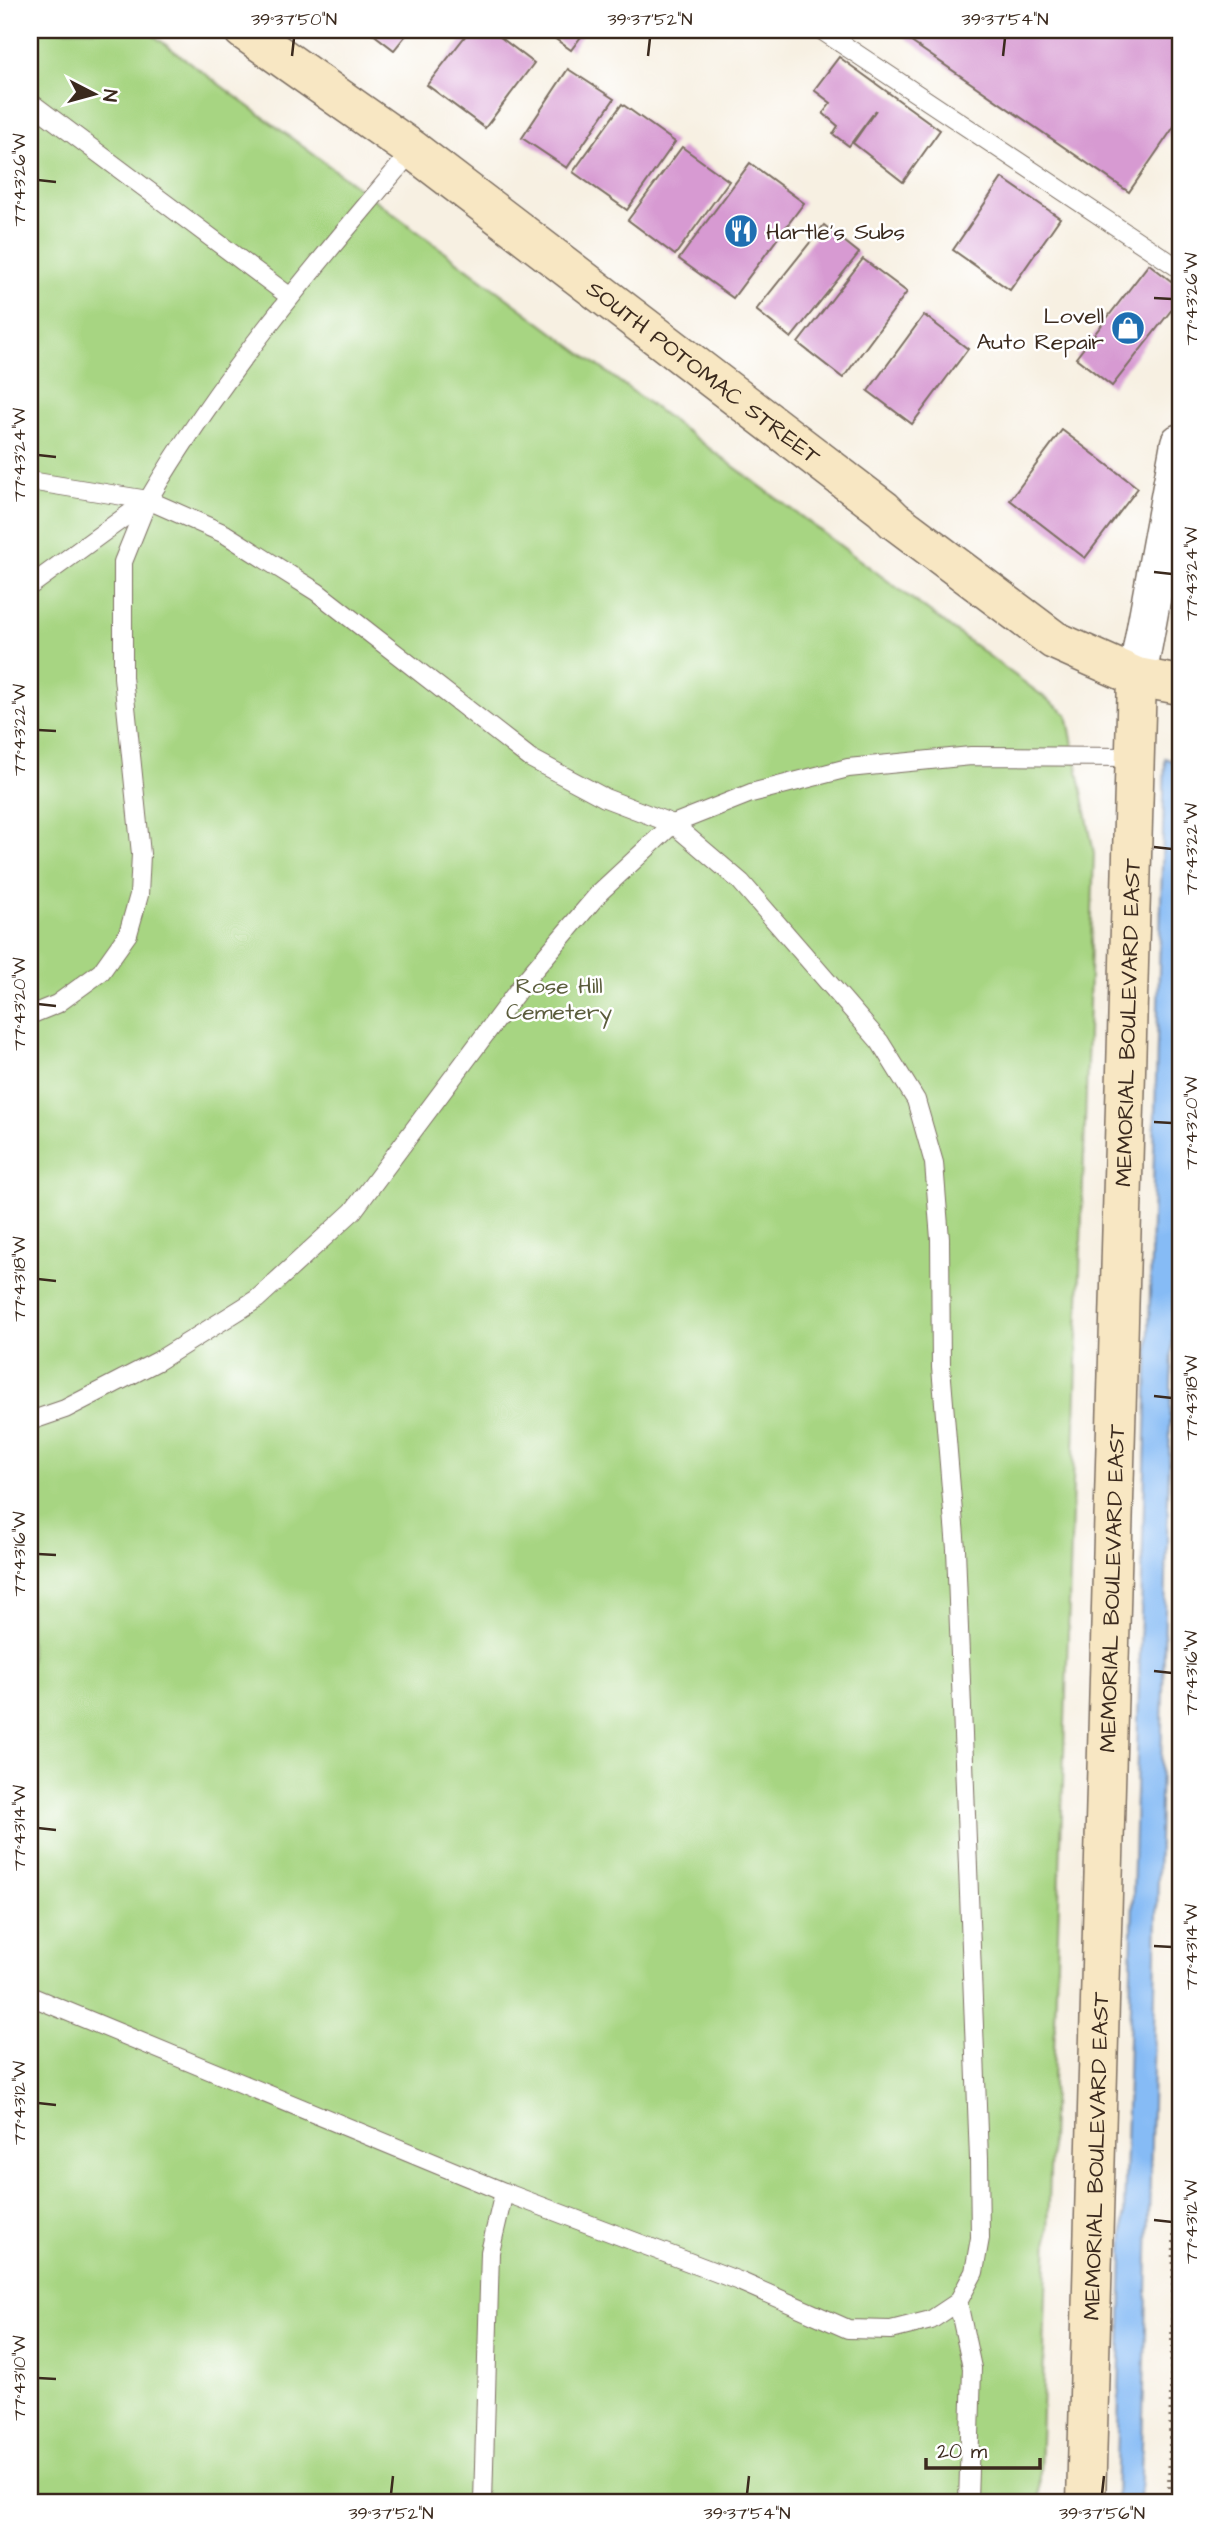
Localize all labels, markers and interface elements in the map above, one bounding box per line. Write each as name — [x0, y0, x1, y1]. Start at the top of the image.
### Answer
text: 39°37'50"N — [251, 7, 337, 32]
text: 39°37'52"N — [607, 7, 693, 32]
text: 39°37'54"N — [961, 7, 1049, 32]
north arrow — [60, 60, 130, 130]
text: N — [95, 88, 123, 103]
text: 77°43'26"W — [7, 133, 32, 227]
restaurant icon: Hartle's Subs — [722, 212, 760, 250]
place label: Hartle's Subs — [766, 216, 905, 248]
text: 77°43'26"W — [1179, 252, 1204, 346]
street label: SOUTH POTOMAC STREET — [579, 273, 827, 473]
place label: Lovell Auto Repair — [977, 300, 1104, 358]
shop icon: Lovell Auto Repair — [1109, 309, 1147, 347]
text: 77°43'24"W — [7, 408, 32, 502]
text: 77°43'24"W — [1179, 527, 1204, 621]
text: 77°43'22"W — [7, 684, 32, 776]
text: 77°43'22"W — [1179, 803, 1204, 895]
street label: MEMORIAL BOULEVARD EAST — [1108, 857, 1149, 1187]
text: 77°43'20"W — [7, 957, 32, 1051]
park label: Rose Hill Cemetery — [506, 970, 612, 1029]
text: 77°43'20"W — [1179, 1076, 1204, 1170]
text: 77°43'18"W — [7, 1236, 32, 1322]
text: 77°43'18"W — [1179, 1355, 1204, 1441]
street label: MEMORIAL BOULEVARD EAST — [1092, 1423, 1133, 1753]
text: 77°43'16"W — [7, 1511, 32, 1597]
text: 77°43'16"W — [1179, 1630, 1204, 1716]
text: 77°43'14"W — [7, 1785, 32, 1871]
text: 77°43'14"W — [1179, 1904, 1204, 1990]
street label: MEMORIAL BOULEVARD EAST — [1076, 1991, 1117, 2321]
text: 77°43'12"W — [7, 2061, 32, 2145]
text: 77°43'12"W — [1179, 2180, 1204, 2264]
text: 77°43'10"W — [7, 2335, 32, 2421]
scale bar — [926, 2427, 1040, 2471]
text: 20 m — [937, 2437, 988, 2466]
text: 39°37'52"N — [348, 2501, 434, 2526]
text: 39°37'54"N — [703, 2501, 791, 2526]
text: 39°37'56"N — [1059, 2501, 1145, 2526]

